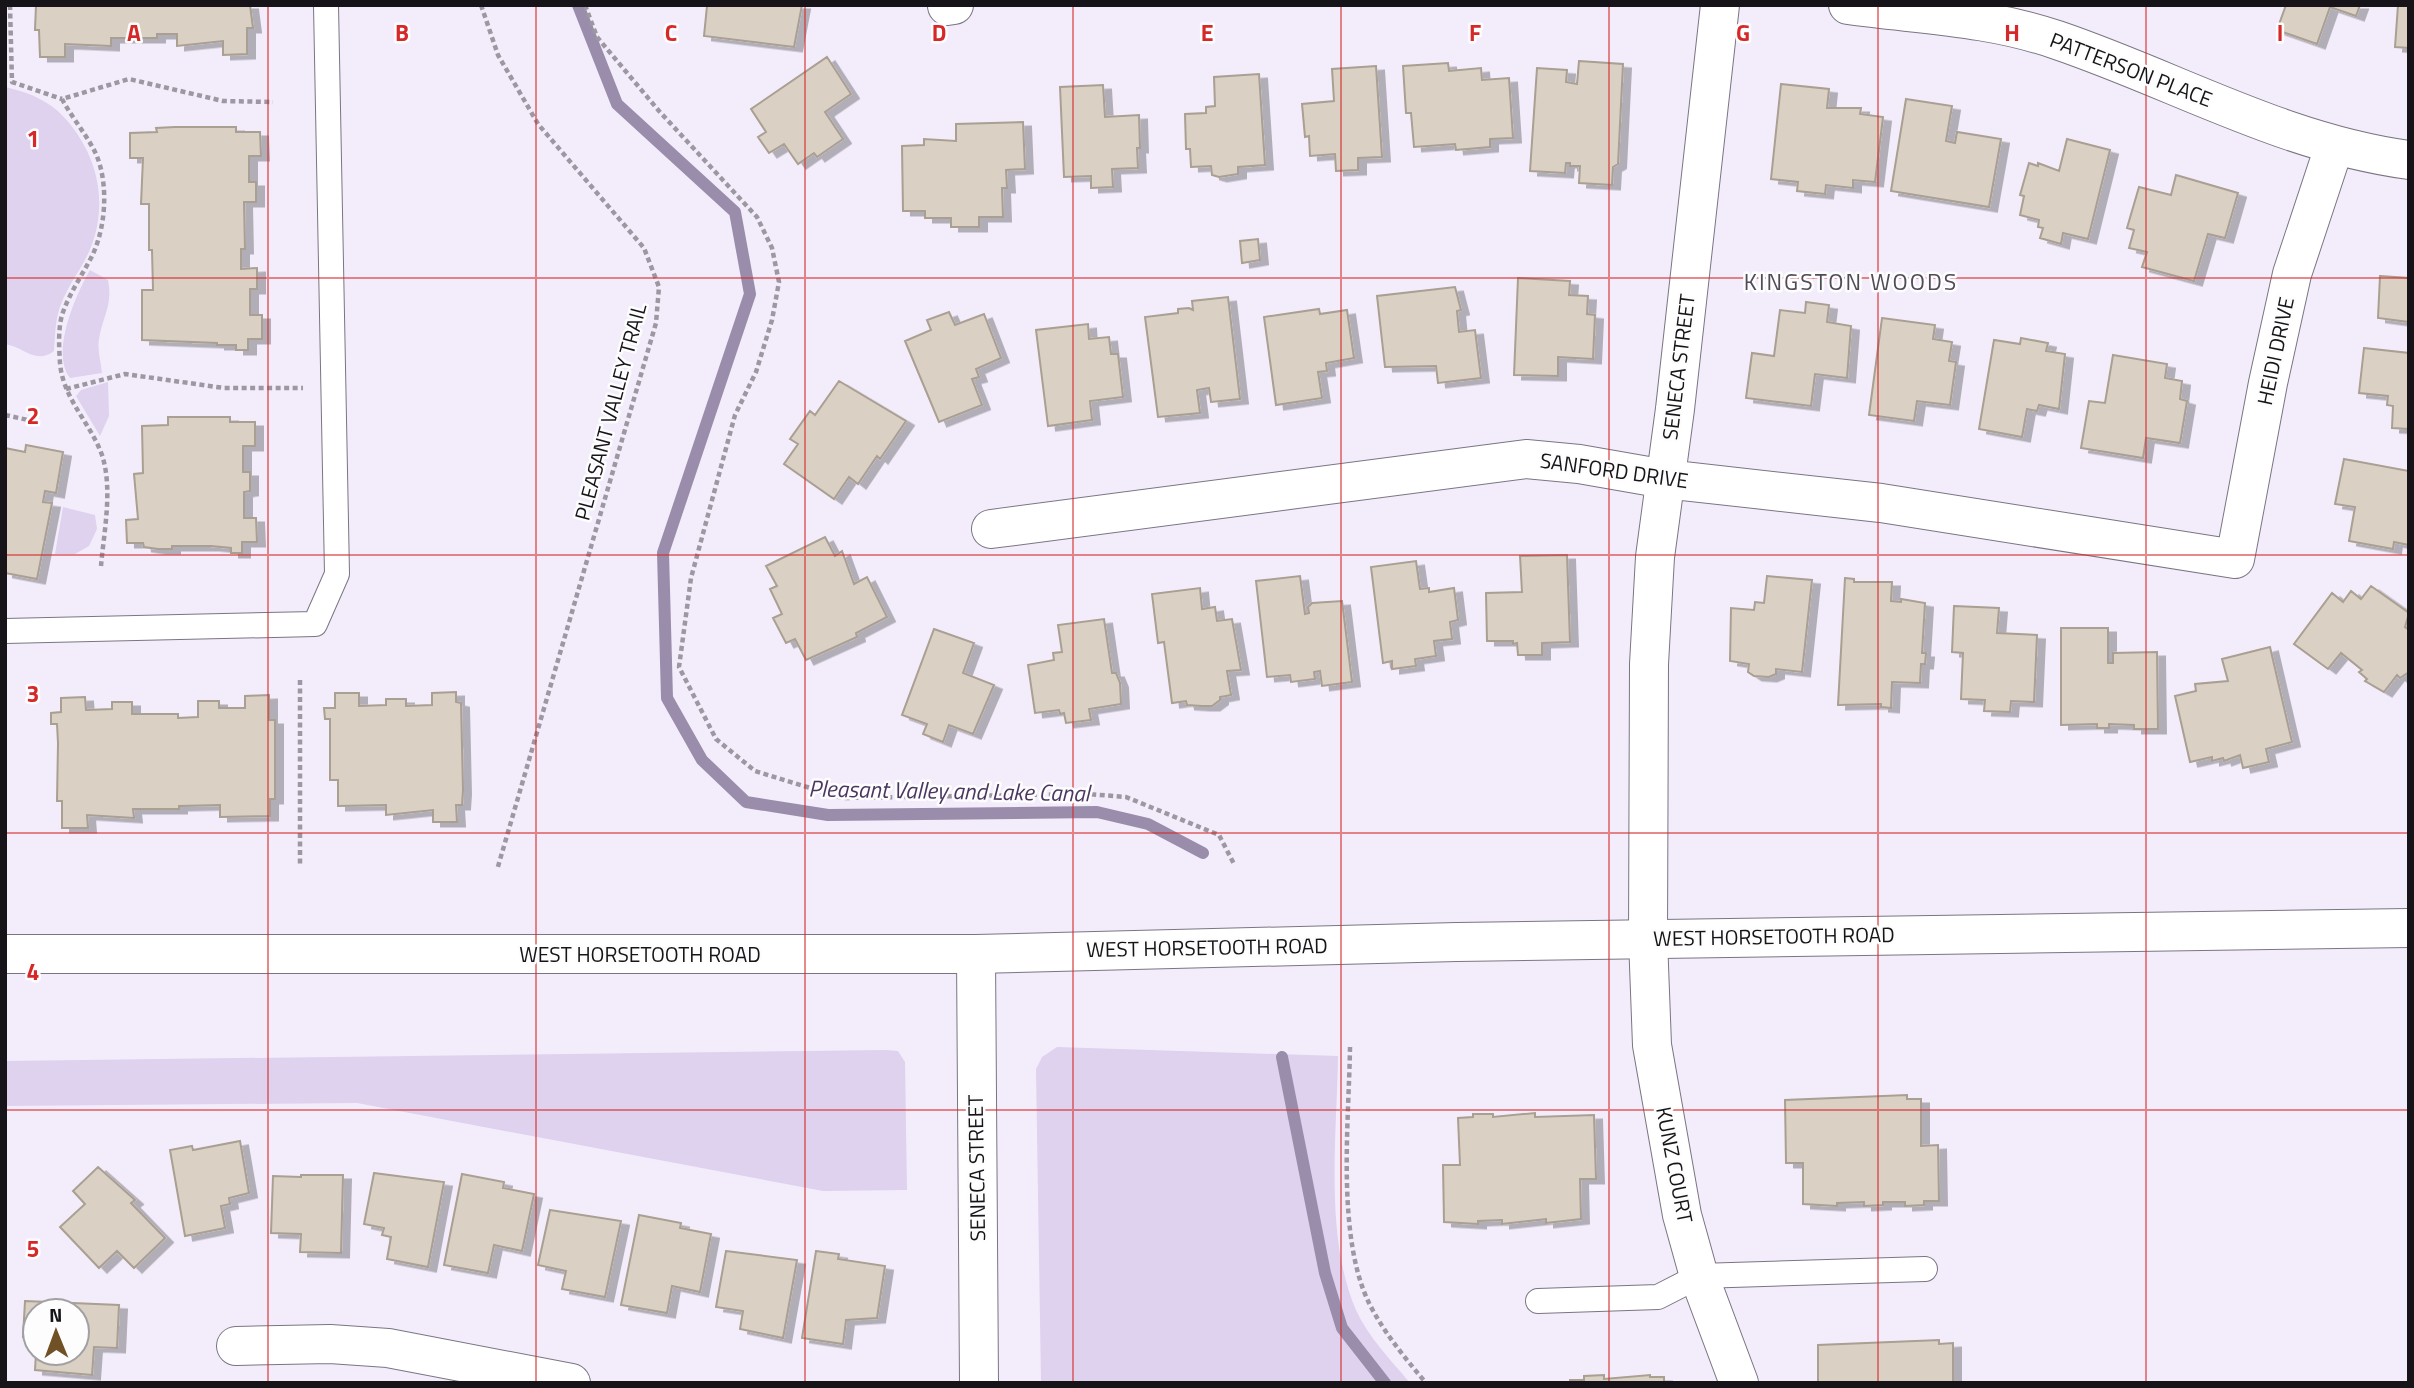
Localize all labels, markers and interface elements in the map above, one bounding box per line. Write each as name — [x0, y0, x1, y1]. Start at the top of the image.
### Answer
text: A — [127, 15, 141, 50]
text: B — [395, 15, 409, 50]
text: C — [665, 15, 677, 50]
text: D — [932, 15, 946, 50]
text: E — [1201, 15, 1213, 50]
text: F — [1469, 15, 1481, 50]
text: G — [1736, 15, 1750, 50]
text: H — [2004, 15, 2020, 50]
text: I — [2277, 15, 2283, 50]
street label: PATTERSON PLACE — [2045, 23, 2217, 115]
text: 1 — [27, 121, 39, 156]
district label: KINGSTON WOODS — [1744, 264, 1958, 299]
street label: SENECA STREET — [1653, 292, 1703, 442]
street label: HEIDI DRIVE — [2248, 294, 2302, 408]
street label: PLEASANT VALLEY TRAIL — [566, 300, 654, 524]
text: 2 — [27, 398, 39, 433]
street label: SANFORD DRIVE — [1538, 444, 1690, 496]
text: 3 — [27, 676, 39, 711]
water label: Pleasant Valley and Lake Canal — [808, 771, 1093, 811]
street label: WEST HORSETOOTH ROAD — [1653, 918, 1895, 954]
street label: WEST HORSETOOTH ROAD — [1086, 929, 1328, 965]
street label: WEST HORSETOOTH ROAD — [519, 938, 761, 970]
text: 4 — [27, 954, 39, 989]
street label: SENECA STREET — [959, 1094, 993, 1242]
street label: KUNZ COURT — [1648, 1104, 1702, 1226]
text: 5 — [27, 1231, 39, 1266]
north arrow — [21, 1297, 91, 1367]
text: N — [49, 1300, 63, 1329]

